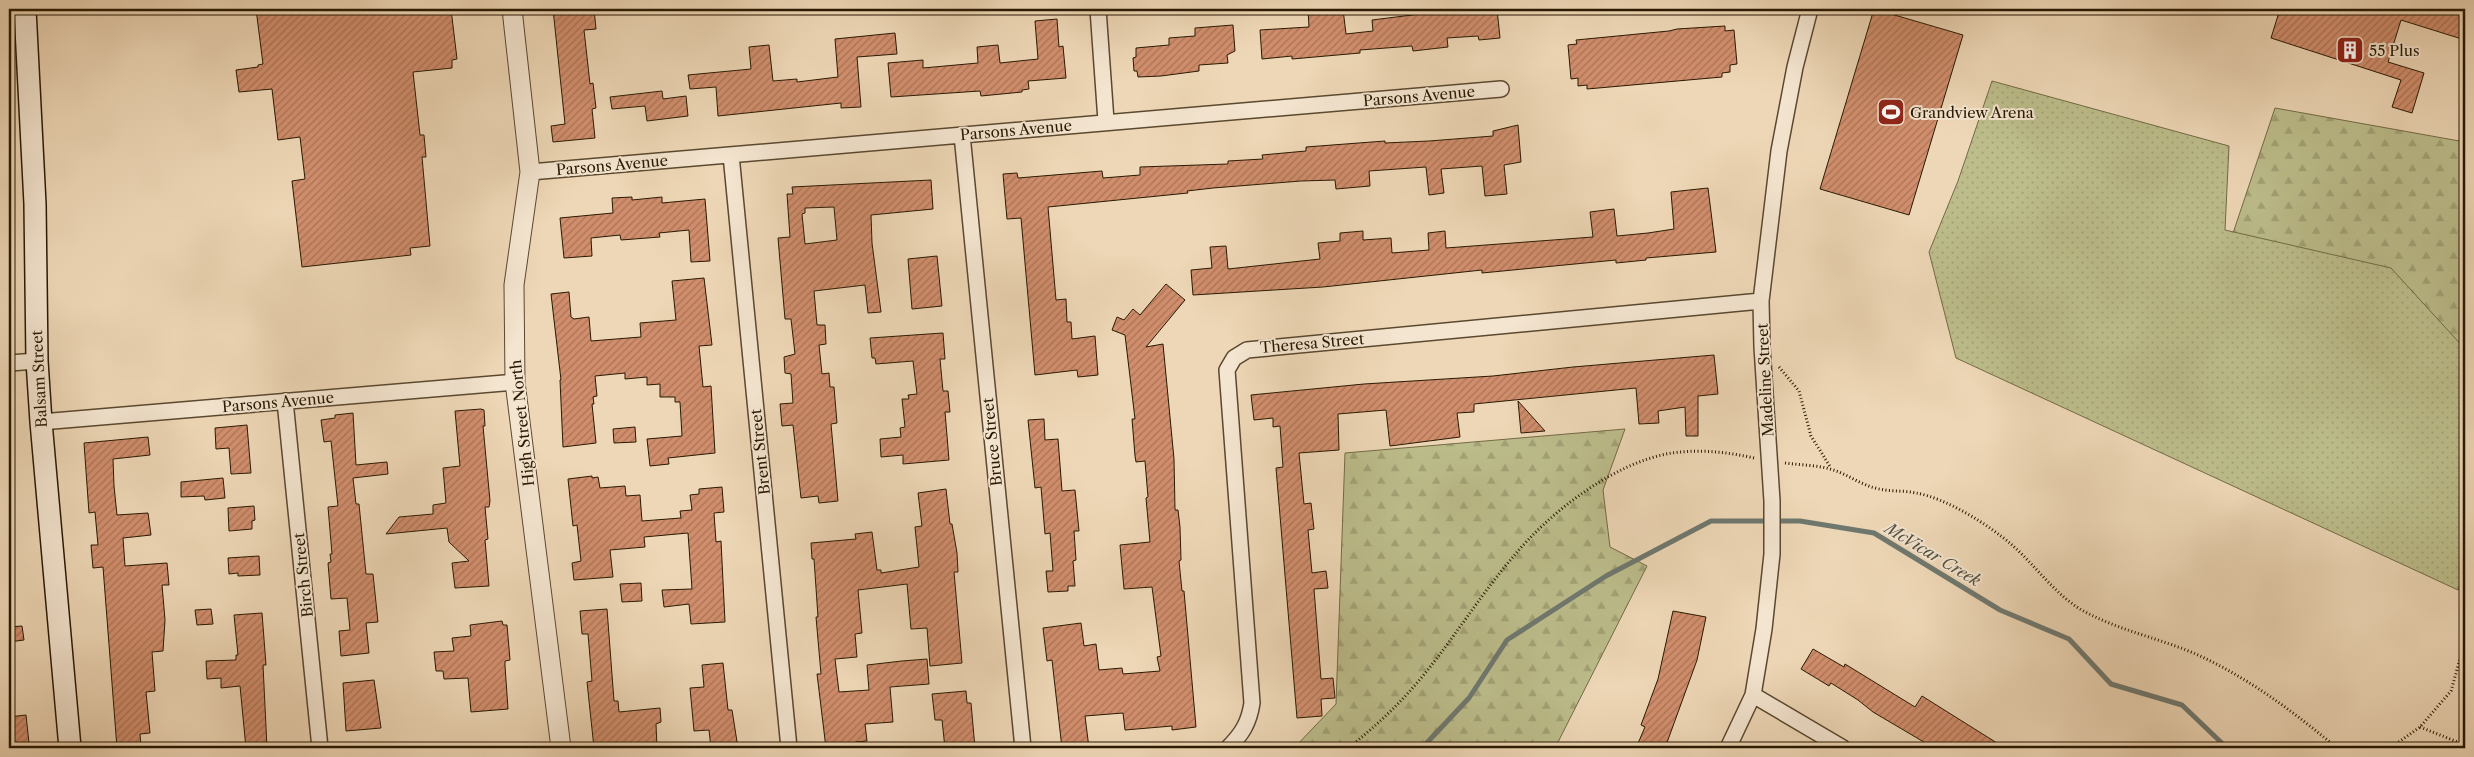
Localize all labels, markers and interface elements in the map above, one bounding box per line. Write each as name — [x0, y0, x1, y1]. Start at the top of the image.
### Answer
building icon: 55 Plus — [2335, 35, 2365, 65]
place label: 55 Plus — [2369, 41, 2419, 60]
street label: Parsons Avenue — [1362, 82, 1476, 110]
sports icon: Grandview Arena — [1876, 97, 1906, 127]
place label: Grandview Arena — [1910, 103, 2034, 122]
street label: Parsons Avenue — [959, 116, 1073, 144]
street label: Parsons Avenue — [555, 151, 669, 179]
street label: Madeline Street — [1752, 322, 1777, 437]
street label: Balsam Street — [27, 329, 51, 428]
street label: Theresa Street — [1259, 329, 1365, 357]
street label: High Street North — [506, 358, 538, 487]
street label: Parsons Avenue — [221, 388, 335, 416]
street label: Bruce Street — [978, 396, 1006, 487]
street label: Brent Street — [746, 407, 774, 496]
water label: McVicar Creek — [1880, 517, 1985, 591]
street label: Birch Street — [289, 531, 317, 618]

